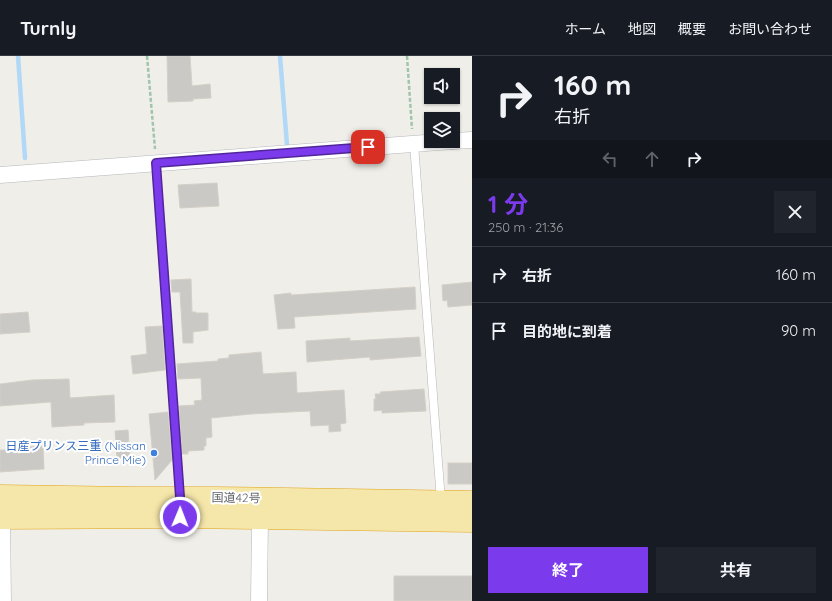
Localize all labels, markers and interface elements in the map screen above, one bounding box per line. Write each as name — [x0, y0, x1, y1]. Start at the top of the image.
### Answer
text: Turnly — [20, 16, 76, 40]
text: ホーム — [564, 20, 606, 38]
text: 地図 — [628, 20, 656, 38]
text: 概要 — [678, 20, 706, 38]
text: お問い合わせ — [728, 20, 812, 38]
text: 160 m — [554, 67, 631, 102]
map controls — [424, 68, 460, 148]
button: sound — [424, 68, 460, 104]
icon: right — [488, 72, 540, 124]
text: 右折 — [554, 105, 590, 128]
button: layers — [424, 112, 460, 148]
pin — [351, 130, 385, 164]
icon: arrive — [357, 136, 379, 158]
icon: left — [599, 148, 621, 170]
icon: ahead — [641, 148, 663, 170]
icon: right — [683, 148, 705, 170]
text: 1 分 — [488, 189, 528, 219]
button: close — [774, 191, 816, 233]
text: 250 m · 21:36 — [488, 219, 563, 235]
icon: right — [488, 264, 510, 286]
text: 160 m — [776, 265, 816, 284]
text: 右折 — [522, 266, 552, 285]
icon: arrive — [488, 320, 510, 342]
text: 90 m — [781, 321, 816, 340]
text: 目的地に到着 — [522, 322, 612, 341]
place label: 日産プリンス三重 (Nissan Prince Mie) — [6, 438, 146, 467]
marker: 日産プリンス三重 (Nissan Prince Mie) — [149, 448, 159, 458]
street label: 国道42号 — [211, 490, 261, 505]
position arrow — [159, 496, 201, 538]
button: 終了 — [488, 547, 648, 593]
button: 共有 — [656, 547, 816, 593]

